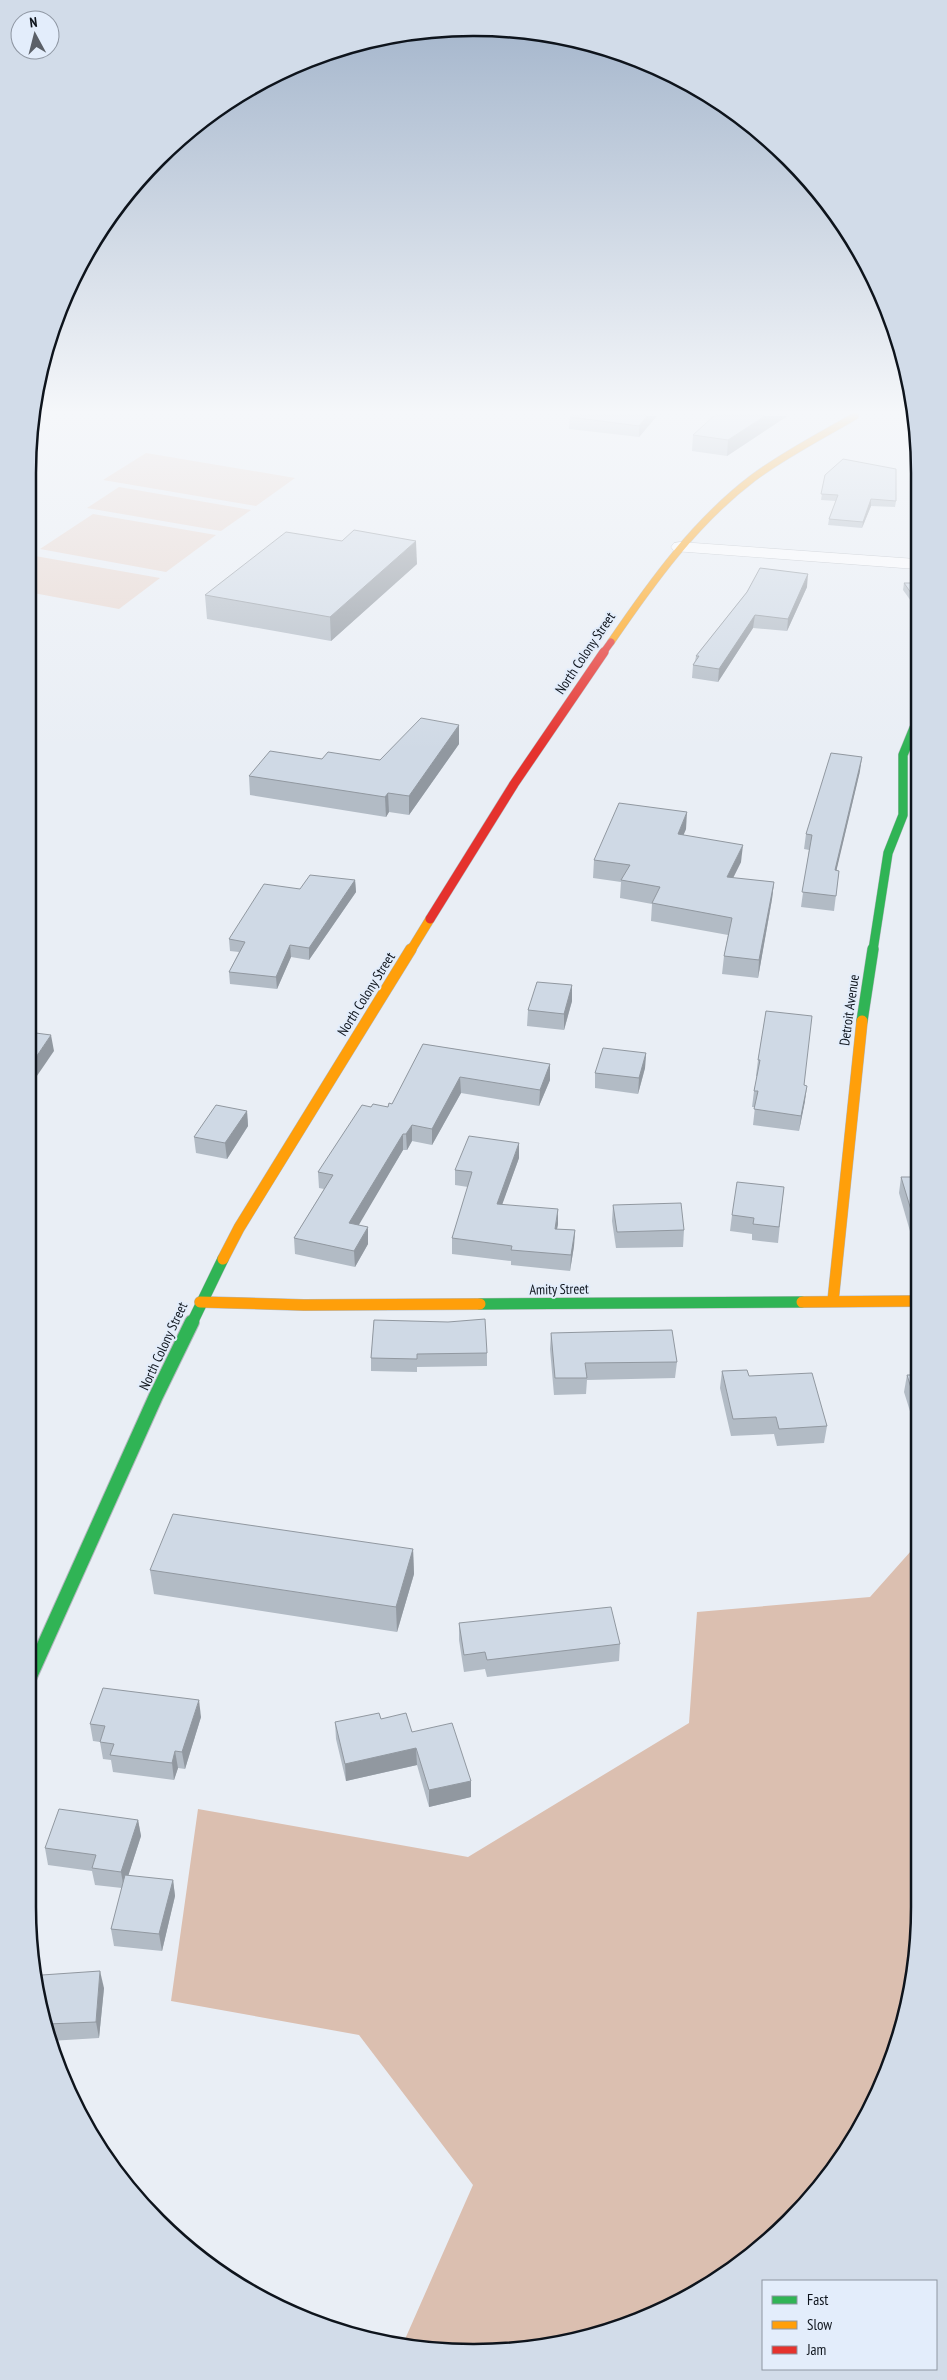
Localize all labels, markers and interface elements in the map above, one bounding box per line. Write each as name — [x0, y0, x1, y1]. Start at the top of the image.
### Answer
north arrow — [10, 10, 60, 60]
text: N — [29, 13, 38, 31]
street label: North Colony Street — [551, 608, 619, 697]
street label: North Colony Street — [333, 949, 399, 1039]
street label: Detroit Avenue — [835, 973, 863, 1047]
street label: Amity Street — [529, 1279, 589, 1299]
street label: North Colony Street — [135, 1299, 191, 1393]
legend — [762, 2280, 937, 2370]
text: Fast — [807, 2290, 828, 2309]
text: Slow — [807, 2315, 832, 2334]
text: Jam — [806, 2340, 826, 2359]

